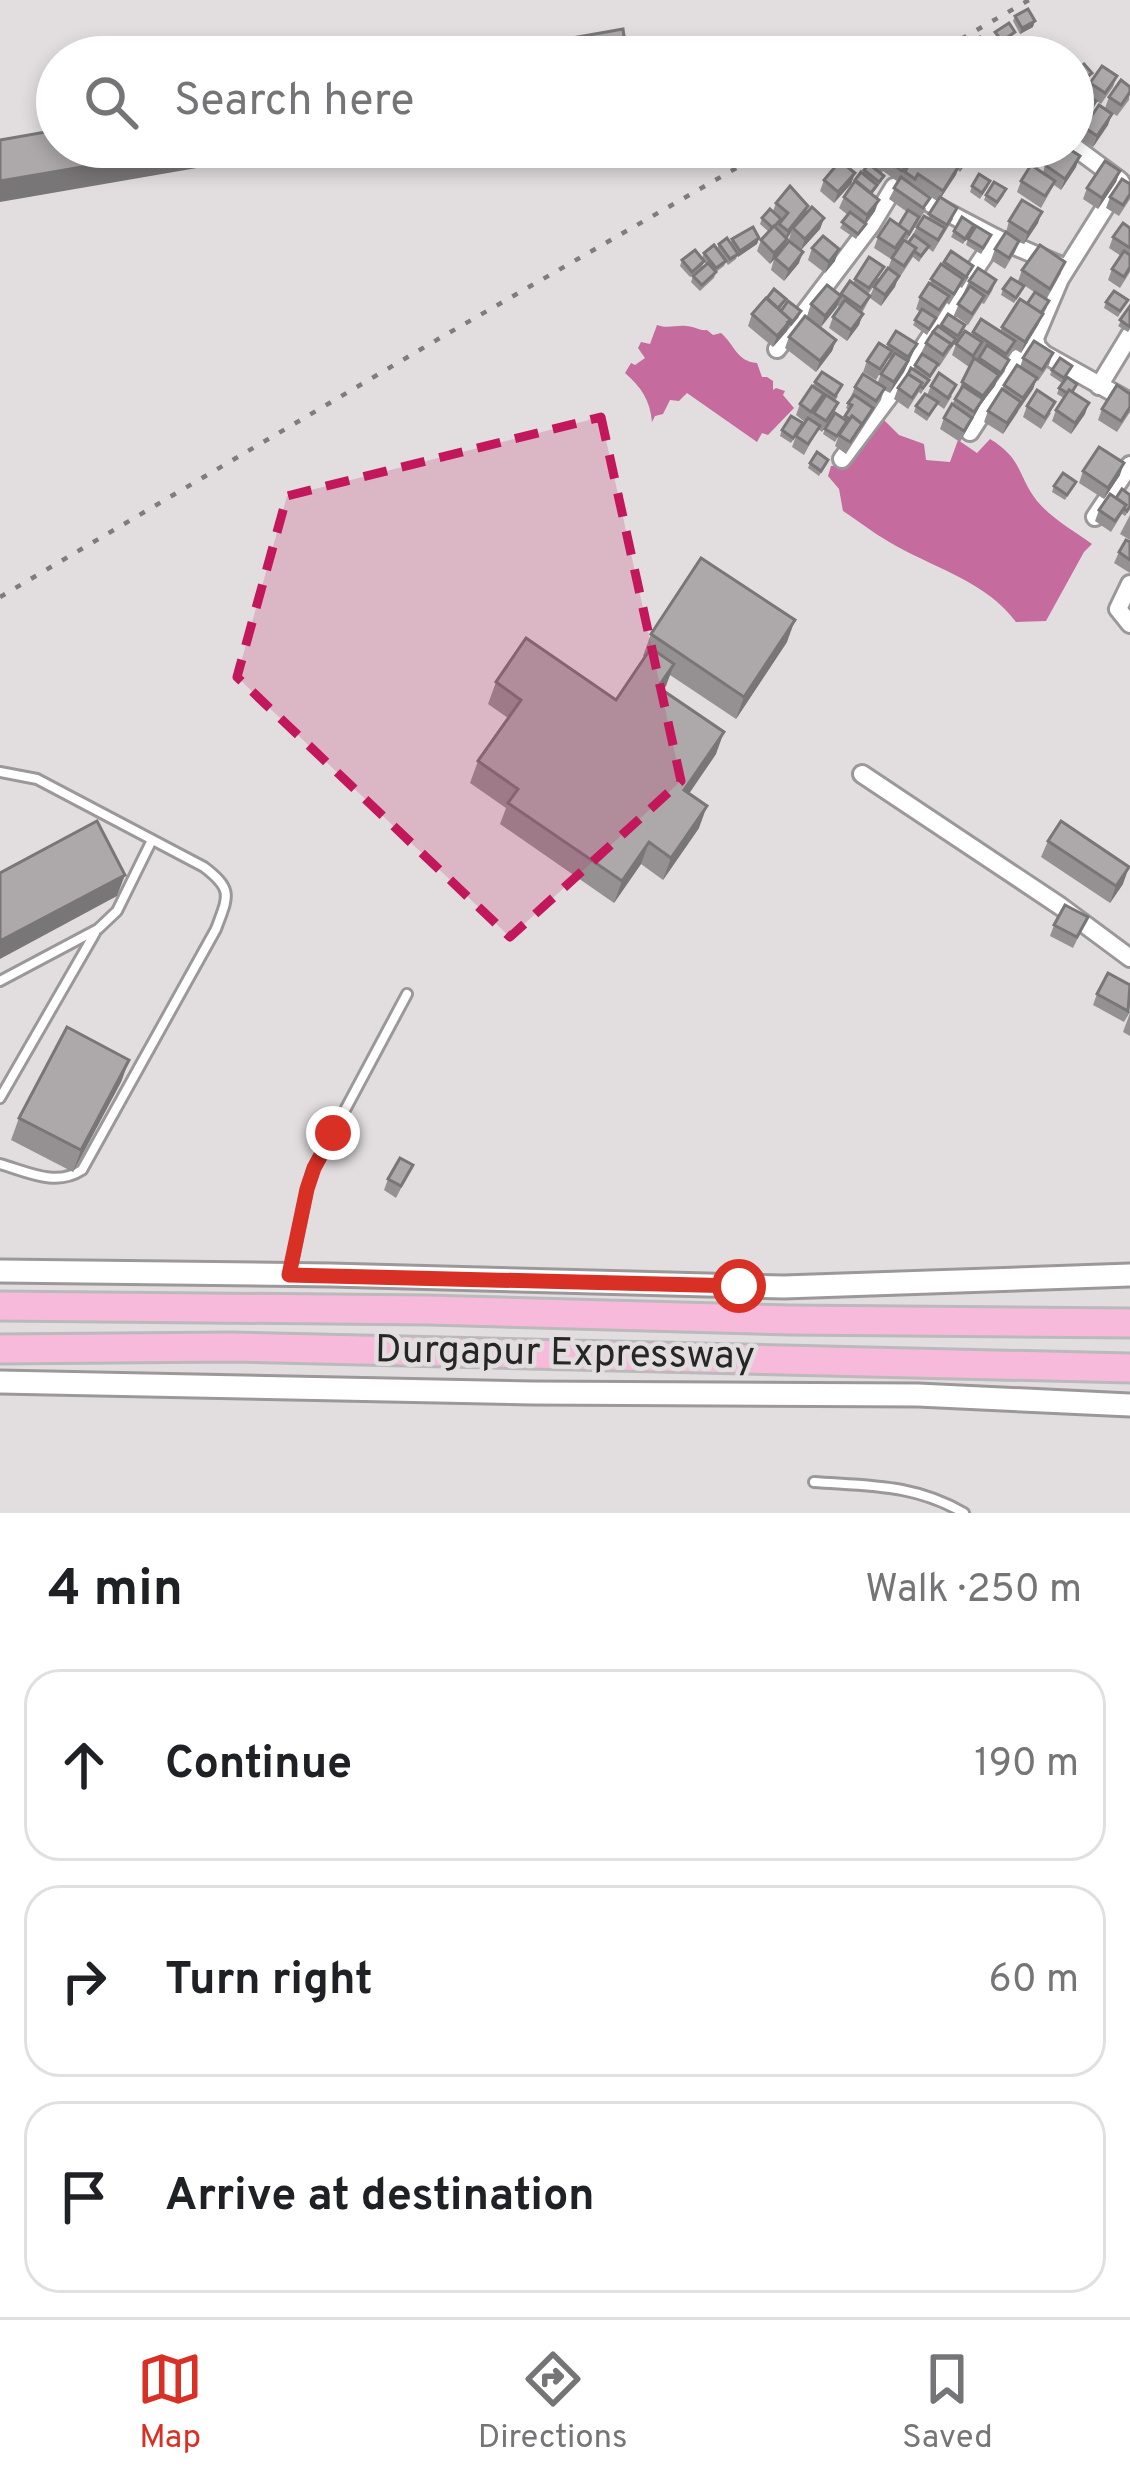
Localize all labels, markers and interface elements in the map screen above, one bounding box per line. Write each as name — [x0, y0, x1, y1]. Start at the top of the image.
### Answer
search box — [36, 36, 1094, 168]
icon: search — [78, 69, 144, 135]
text: Search here — [174, 74, 414, 131]
route end — [306, 1106, 360, 1160]
route start — [712, 1259, 766, 1313]
street label: Durgapur Expressway — [375, 1327, 755, 1383]
text: 4 min — [48, 1559, 183, 1624]
text: Walk · 250 m — [865, 1567, 1082, 1616]
icon: ahead — [51, 1732, 117, 1798]
text: Continue — [165, 1737, 352, 1794]
text: 190 m — [974, 1741, 1079, 1790]
icon: right — [51, 1948, 117, 2014]
text: Turn right — [165, 1953, 373, 2010]
text: 60 m — [988, 1957, 1079, 2006]
icon: arrive — [51, 2164, 117, 2230]
text: Arrive at destination — [165, 2169, 595, 2226]
tab: Map — [137, 2346, 203, 2460]
tab: Directions — [478, 2346, 628, 2460]
tab: Saved — [902, 2346, 993, 2460]

